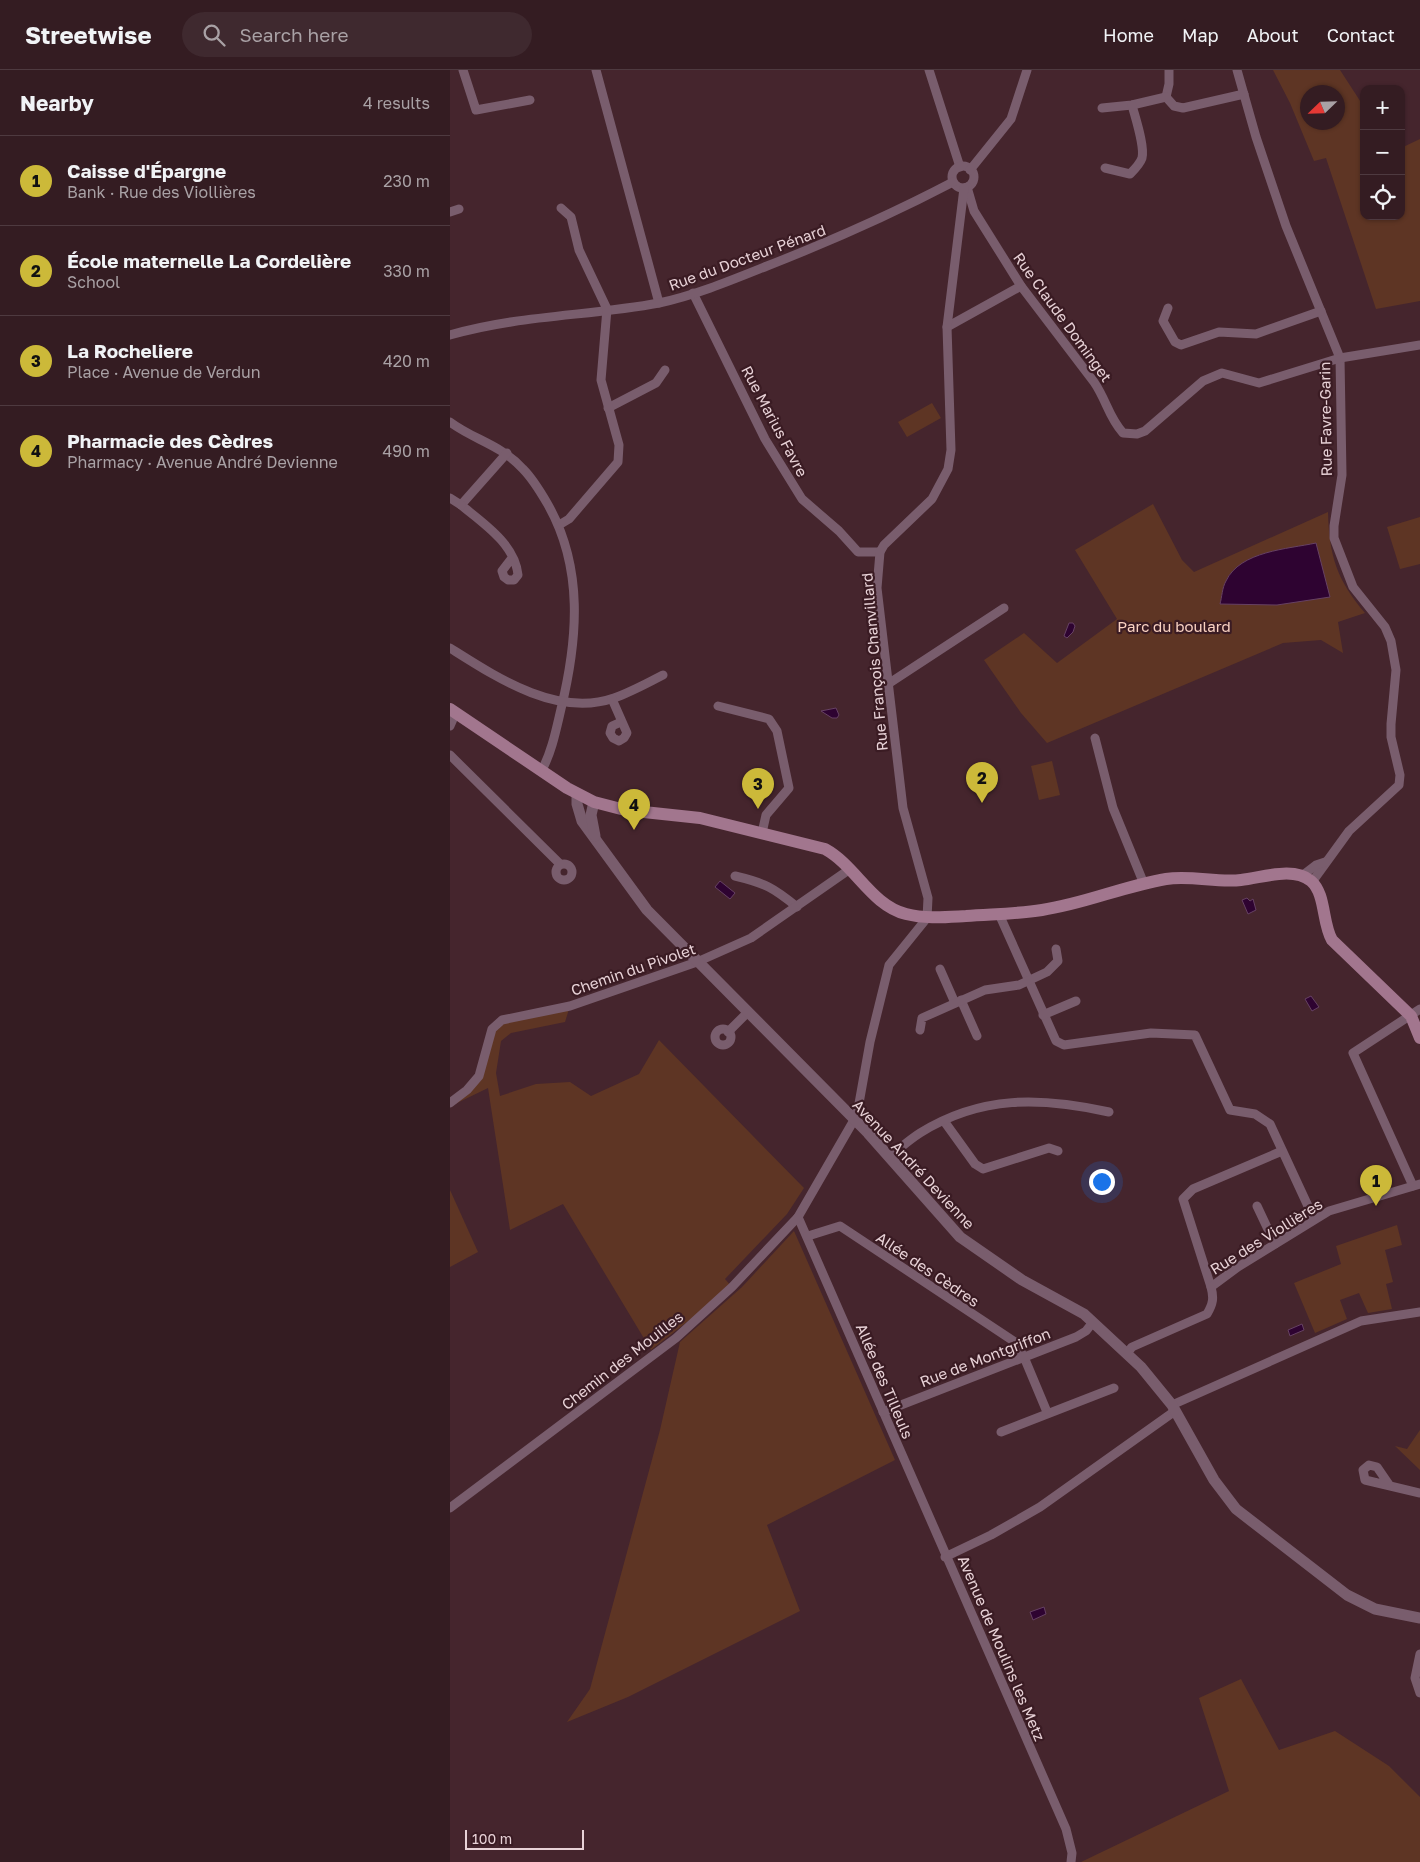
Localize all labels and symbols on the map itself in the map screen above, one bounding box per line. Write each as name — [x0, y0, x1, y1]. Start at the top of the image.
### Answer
north arrow — [1300, 85, 1345, 130]
street label: Rue du Docteur Pénard — [666, 220, 828, 294]
street label: Rue Claude Dominget — [1010, 249, 1116, 385]
street label: Rue Favre-Garin — [1315, 361, 1335, 477]
street label: Rue Marius Favre — [738, 362, 812, 480]
street label: Rue François Chanvillard — [857, 572, 891, 752]
park label: Parc du boulard — [1117, 617, 1231, 635]
pin: 2 — [966, 762, 998, 803]
pin: 3 — [742, 768, 774, 809]
pin: 4 — [618, 789, 650, 830]
street label: Chemin du Pivolet — [568, 939, 698, 999]
street label: Avenue André Devienne — [849, 1096, 979, 1233]
pin: 1 — [1360, 1165, 1392, 1206]
your location — [1089, 1169, 1115, 1195]
street label: Rue des Viollières — [1207, 1194, 1325, 1278]
street label: Allée des Cèdres — [873, 1228, 983, 1310]
street label: Chemin des Mouilles — [558, 1307, 686, 1413]
street label: Allée des Tilleuls — [853, 1321, 917, 1441]
street label: Rue de Montgriffon — [917, 1324, 1053, 1390]
street label: Avenue de Moulins les Metz — [955, 1553, 1049, 1744]
scale bar — [465, 1827, 584, 1850]

